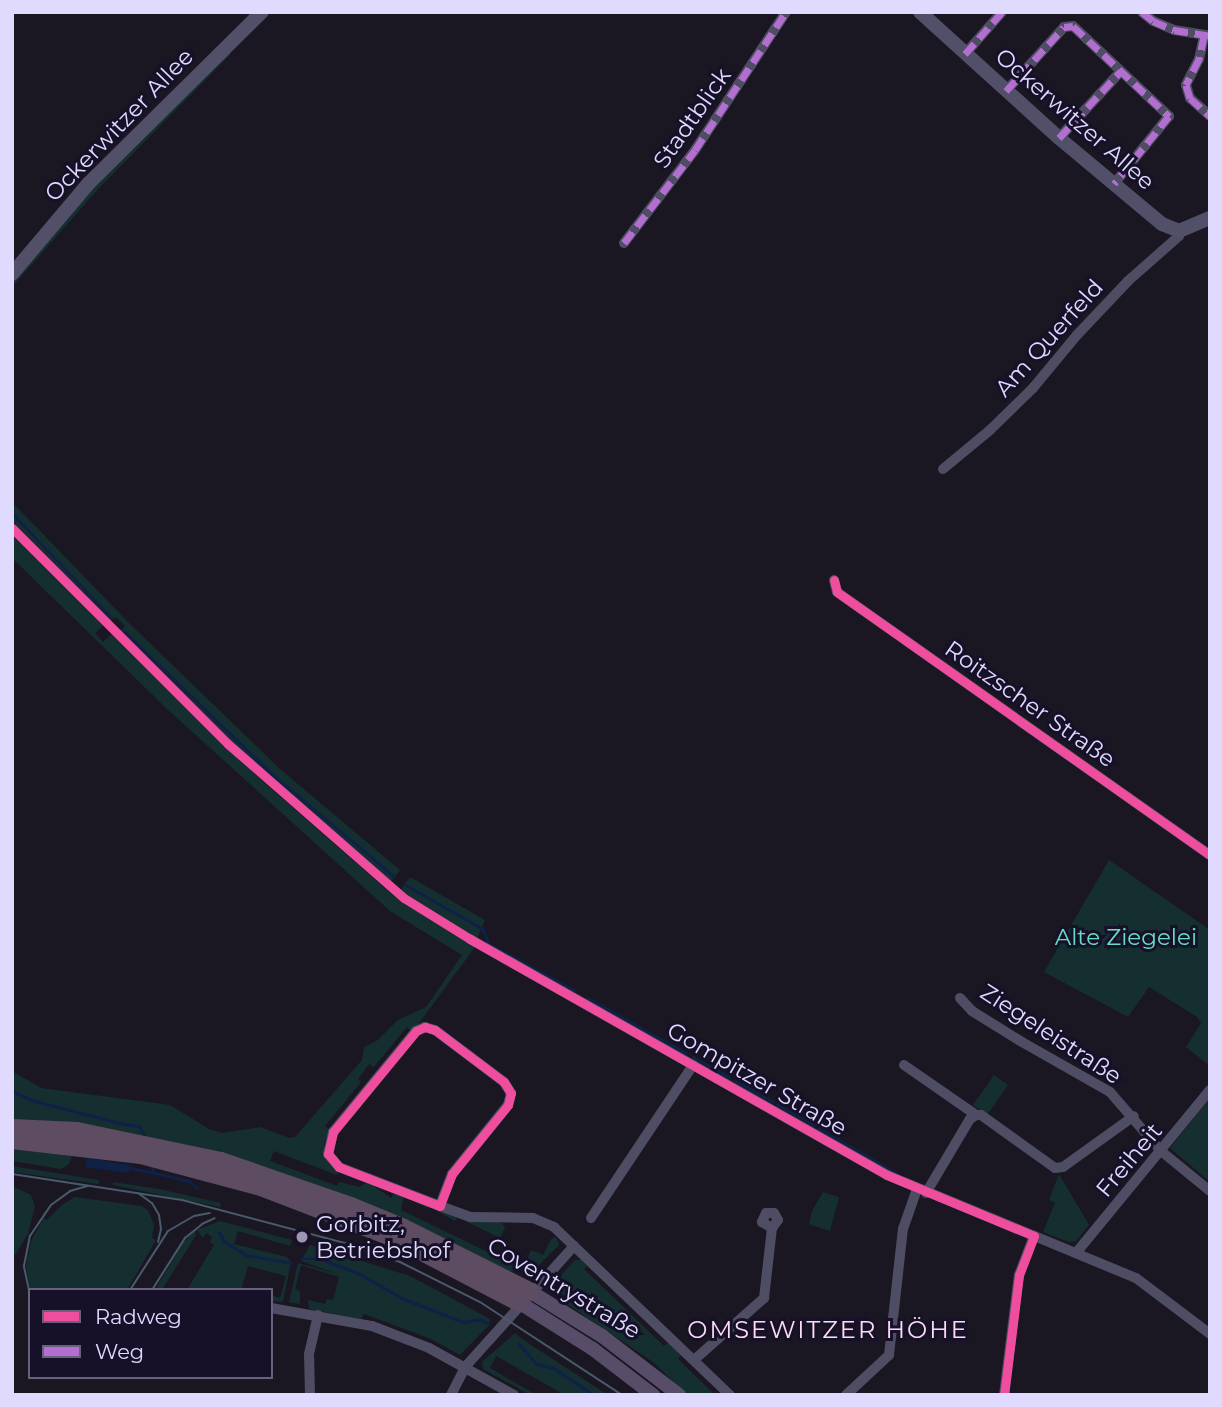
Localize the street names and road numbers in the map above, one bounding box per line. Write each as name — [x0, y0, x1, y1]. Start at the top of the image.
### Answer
street label: Ockerwitzer Allee — [990, 42, 1160, 196]
street label: Ockerwitzer Allee — [39, 43, 199, 207]
street label: Stadtblick — [647, 63, 737, 173]
street label: Am Querfeld — [989, 274, 1109, 402]
street label: Roitzscher Straße — [940, 635, 1120, 773]
street label: Ziegeleistraße — [975, 978, 1127, 1090]
street label: Gompitzer Straße — [662, 1016, 852, 1142]
street label: Freiheit — [1090, 1117, 1168, 1203]
street label: Coventrystraße — [482, 1231, 646, 1345]

